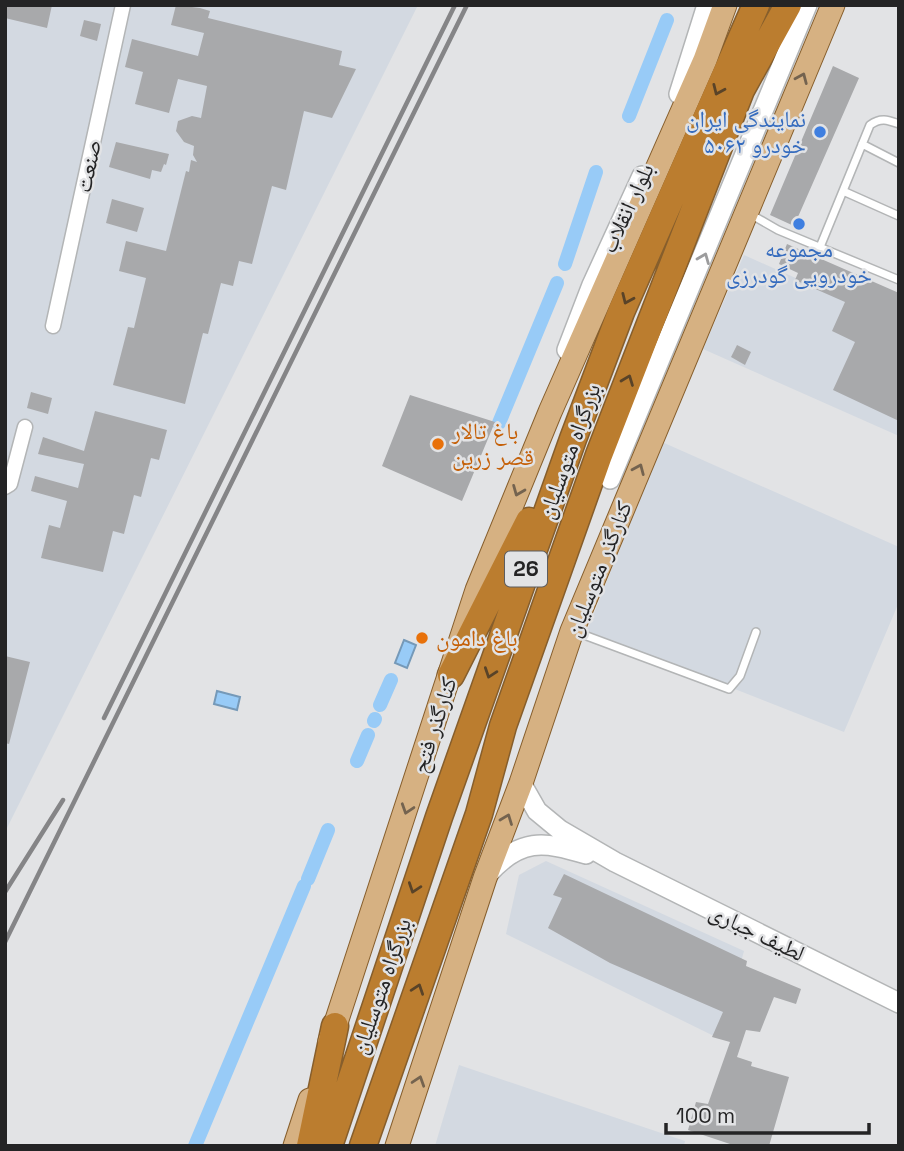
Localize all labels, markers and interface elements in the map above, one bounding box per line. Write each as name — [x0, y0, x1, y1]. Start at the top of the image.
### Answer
one-way arrow — [794, 73, 808, 85]
one-way arrow — [713, 83, 727, 95]
place label: نمایندگی ایران خودرو ۵۰۶۲ — [686, 104, 806, 160]
marker: نمایندگی ایران خودرو ۵۰۶۲ — [812, 124, 828, 140]
street label: صنعت — [68, 137, 108, 195]
street label: بلوار انقلاب — [593, 158, 661, 258]
marker: مجموعه خودرویی گودرزی — [791, 216, 807, 232]
place label: مجموعه خودرویی گودرزی — [726, 234, 872, 290]
one-way arrow — [695, 253, 709, 265]
one-way arrow — [621, 291, 635, 304]
one-way arrow — [620, 375, 634, 387]
street label: بزرگراه متوسلیان — [531, 379, 607, 523]
place label: باغ تالار قصر زرین — [451, 416, 534, 472]
marker: باغ تالار قصر زرین — [430, 436, 446, 452]
one-way arrow — [631, 464, 645, 476]
one-way arrow — [512, 484, 526, 496]
street label: کنارگذر متوسلیان — [557, 496, 639, 641]
road number: 26 — [505, 552, 547, 586]
place label: باغ دامون — [436, 623, 518, 653]
marker: باغ دامون — [414, 630, 430, 646]
one-way arrow — [484, 666, 498, 679]
street label: کنارگذر فتح — [404, 673, 464, 777]
one-way arrow — [400, 803, 415, 815]
one-way arrow — [499, 814, 513, 826]
one-way arrow — [408, 881, 422, 893]
street label: لطیف جباری — [704, 896, 810, 968]
street label: بزرگراه متوسلیان — [344, 914, 418, 1058]
one-way arrow — [410, 983, 424, 995]
one-way arrow — [410, 1075, 425, 1087]
scale bar — [666, 1092, 869, 1136]
text: 100 m — [676, 1102, 735, 1129]

